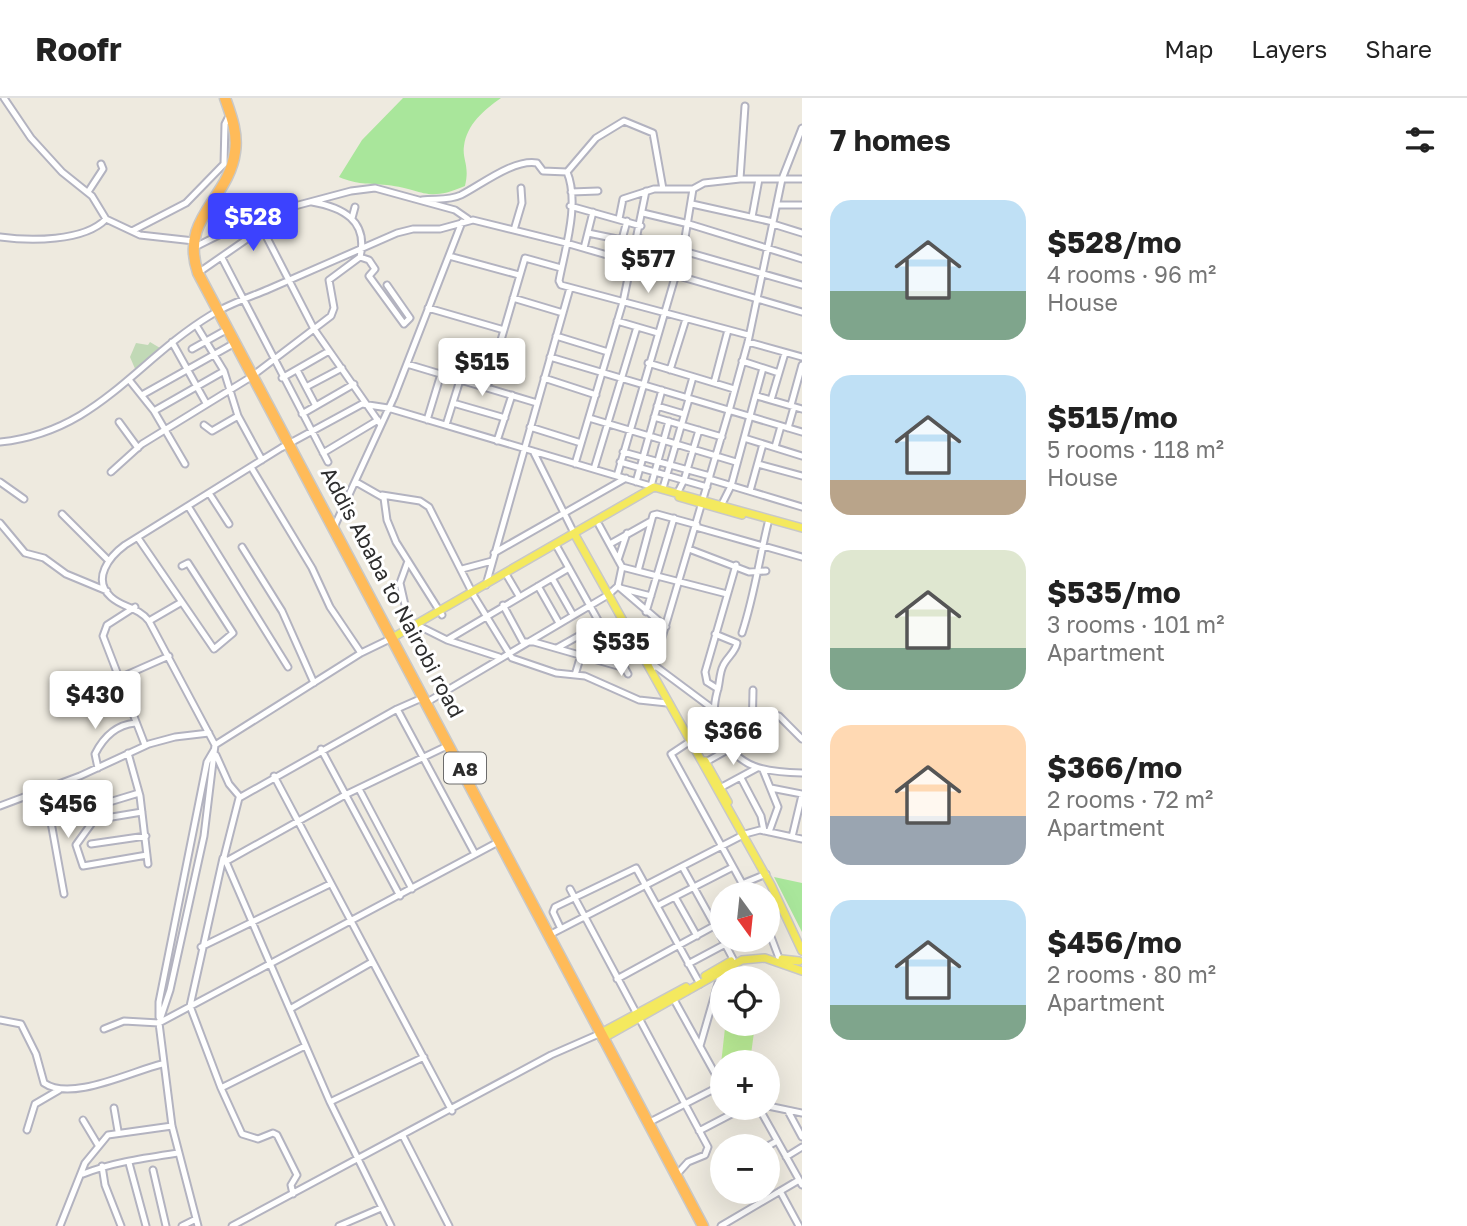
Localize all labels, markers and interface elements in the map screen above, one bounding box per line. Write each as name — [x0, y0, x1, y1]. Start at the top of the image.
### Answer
text: Roofr — [35, 29, 122, 68]
text: Map — [1164, 34, 1213, 63]
text: Layers — [1251, 34, 1327, 63]
text: Share — [1365, 34, 1432, 63]
icon: filters — [1401, 121, 1439, 159]
text: 7 homes — [830, 122, 951, 158]
pin: $528 — [212, 194, 294, 253]
text: $528 — [224, 202, 282, 230]
text: $528/mo — [1047, 224, 1182, 260]
icon: home — [886, 228, 970, 312]
pin: $577 — [607, 236, 689, 295]
text: $577 — [621, 244, 675, 272]
text: 4 rooms · 96 m² — [1047, 260, 1216, 288]
text: House — [1047, 288, 1118, 316]
pin: $515 — [441, 338, 523, 398]
text: $515 — [454, 347, 510, 375]
text: $515/mo — [1047, 399, 1178, 435]
icon: home — [886, 403, 970, 487]
text: 5 rooms · 118 m² — [1047, 435, 1224, 463]
street label: Addis Ababa to Nairobi road — [316, 462, 470, 722]
text: House — [1047, 463, 1118, 491]
text: $535/mo — [1047, 574, 1181, 610]
icon: home — [886, 578, 970, 662]
text: 3 rooms · 101 m² — [1047, 610, 1224, 638]
pin: $535 — [580, 618, 662, 678]
text: $535 — [592, 627, 650, 655]
text: Apartment — [1047, 638, 1165, 666]
pin: $430 — [54, 672, 136, 731]
text: $430 — [66, 680, 124, 708]
pin: $366 — [692, 708, 774, 767]
text: $366 — [704, 716, 762, 744]
text: $366/mo — [1047, 749, 1182, 785]
road number: A8 — [444, 752, 486, 783]
icon: home — [886, 753, 970, 837]
pin: $456 — [27, 780, 109, 840]
text: 2 rooms · 72 m² — [1047, 785, 1213, 813]
text: $456 — [39, 789, 97, 817]
text: Apartment — [1047, 813, 1165, 841]
north arrow — [710, 882, 780, 952]
map controls — [710, 882, 780, 1204]
text: $456/mo — [1047, 924, 1182, 960]
icon: home — [886, 928, 970, 1012]
text: 2 rooms · 80 m² — [1047, 960, 1216, 988]
button: locate — [710, 966, 780, 1036]
text: Apartment — [1047, 988, 1165, 1016]
button: + — [710, 1050, 780, 1120]
button: − — [710, 1134, 780, 1204]

